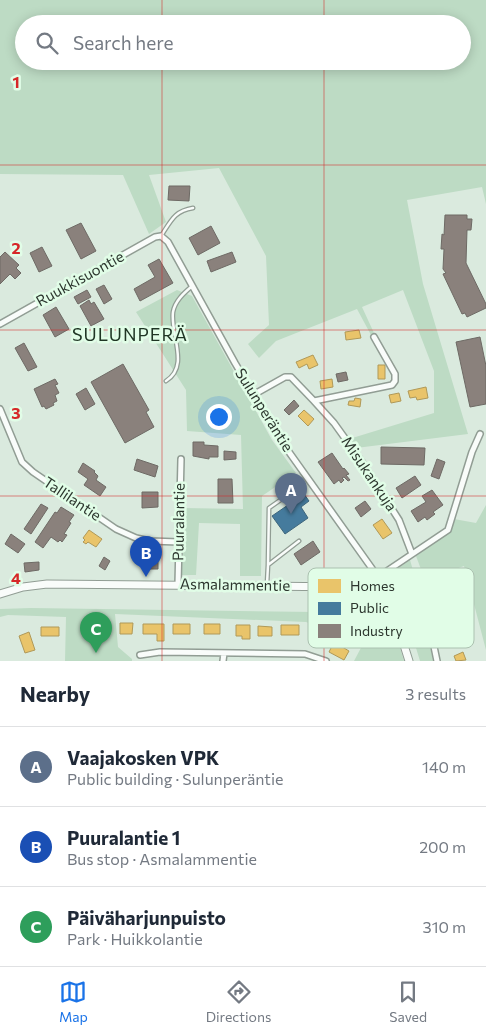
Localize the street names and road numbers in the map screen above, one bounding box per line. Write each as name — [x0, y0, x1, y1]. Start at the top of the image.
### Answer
street label: Ruukkisuontie — [33, 247, 127, 310]
street label: Sulunperäntie — [232, 364, 298, 455]
street label: Misukankuja — [338, 433, 401, 514]
street label: Tallilantie — [40, 472, 105, 524]
street label: Puuralantie — [168, 483, 188, 561]
street label: Asmalammentie — [180, 574, 290, 594]

